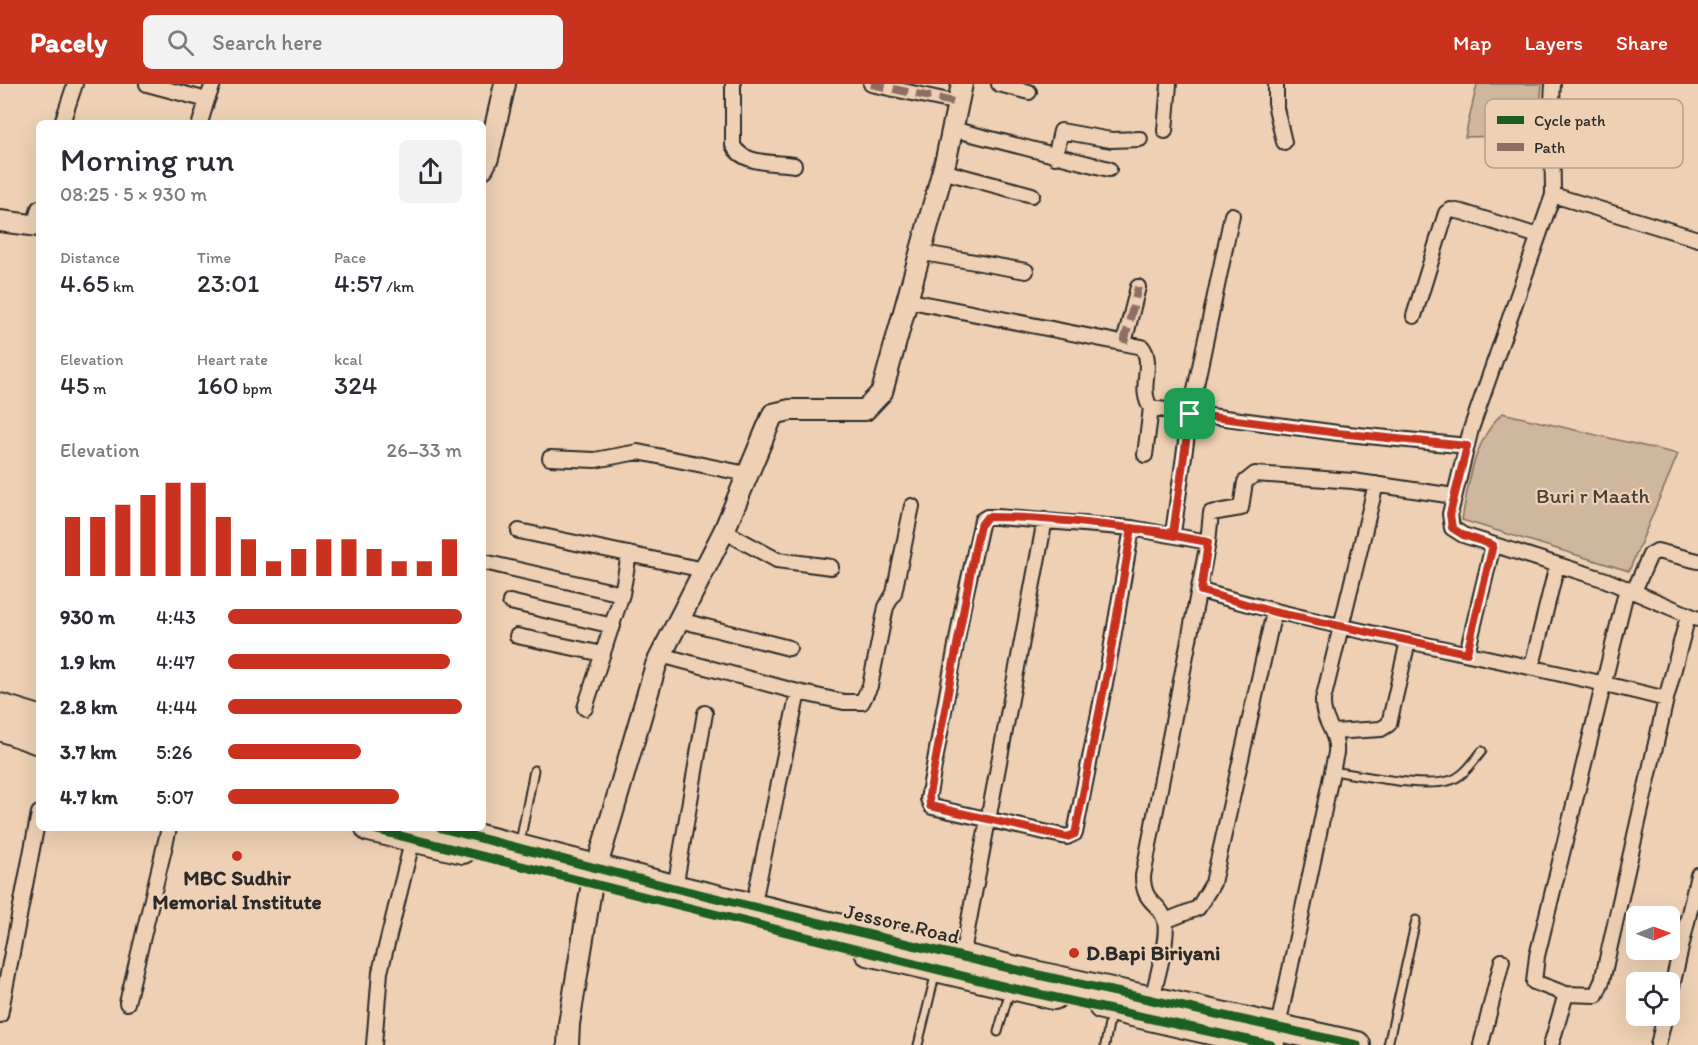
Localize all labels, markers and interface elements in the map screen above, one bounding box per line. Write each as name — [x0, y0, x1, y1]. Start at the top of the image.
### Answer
search box — [143, 15, 563, 69]
text: Pacely — [30, 25, 107, 59]
icon: search — [164, 26, 197, 59]
text: Search here — [212, 29, 323, 56]
text: Map — [1453, 30, 1492, 55]
text: Layers — [1525, 30, 1583, 55]
text: Share — [1616, 30, 1668, 55]
legend — [1485, 99, 1683, 168]
text: Cycle path — [1534, 111, 1606, 130]
text: Path — [1534, 138, 1565, 157]
text: Morning run — [60, 140, 235, 179]
button: share — [399, 140, 462, 203]
text: 08:25 · 5 × 930 m — [60, 182, 207, 206]
text: Distance — [60, 248, 120, 267]
text: Time — [197, 248, 231, 267]
text: Pace — [334, 248, 366, 267]
text: 4.65 — [60, 267, 109, 299]
text: 23:01 — [197, 267, 259, 299]
text: 4:57 — [334, 267, 383, 299]
text: km — [109, 277, 134, 296]
text: /km — [383, 277, 414, 296]
text: Elevation — [60, 350, 124, 369]
text: Heart rate — [197, 350, 268, 369]
text: kcal — [334, 350, 362, 369]
text: 45 — [60, 369, 89, 401]
text: 160 — [197, 369, 239, 401]
text: 324 — [334, 369, 377, 401]
text: m — [89, 379, 106, 398]
text: bpm — [239, 379, 272, 398]
pin — [1164, 388, 1215, 439]
icon: arrive — [1173, 397, 1206, 430]
text: Elevation — [60, 438, 139, 462]
text: 26–33 m — [387, 438, 462, 462]
park label: Buri r Maath — [1536, 483, 1651, 508]
text: 930 m — [60, 605, 115, 629]
text: 4:43 — [156, 605, 196, 629]
text: 1.9 km — [60, 650, 116, 674]
text: 4:47 — [156, 650, 195, 674]
text: 2.8 km — [60, 695, 117, 719]
text: 4:44 — [156, 695, 197, 719]
text: 3.7 km — [60, 740, 117, 764]
text: 5:26 — [156, 740, 193, 764]
text: 4.7 km — [60, 785, 118, 809]
text: 5:07 — [156, 785, 194, 809]
marker: MBC Sudhir Memorial Institute — [230, 849, 244, 863]
place label: MBC Sudhir Memorial Institute — [152, 865, 322, 914]
street label: Jessore Road — [842, 898, 963, 949]
north arrow — [1626, 906, 1680, 960]
map controls — [1626, 906, 1680, 1026]
place label: D.Bapi Biriyani — [1086, 940, 1220, 966]
marker: D.Bapi Biriyani — [1067, 946, 1081, 960]
button: locate — [1626, 972, 1680, 1026]

